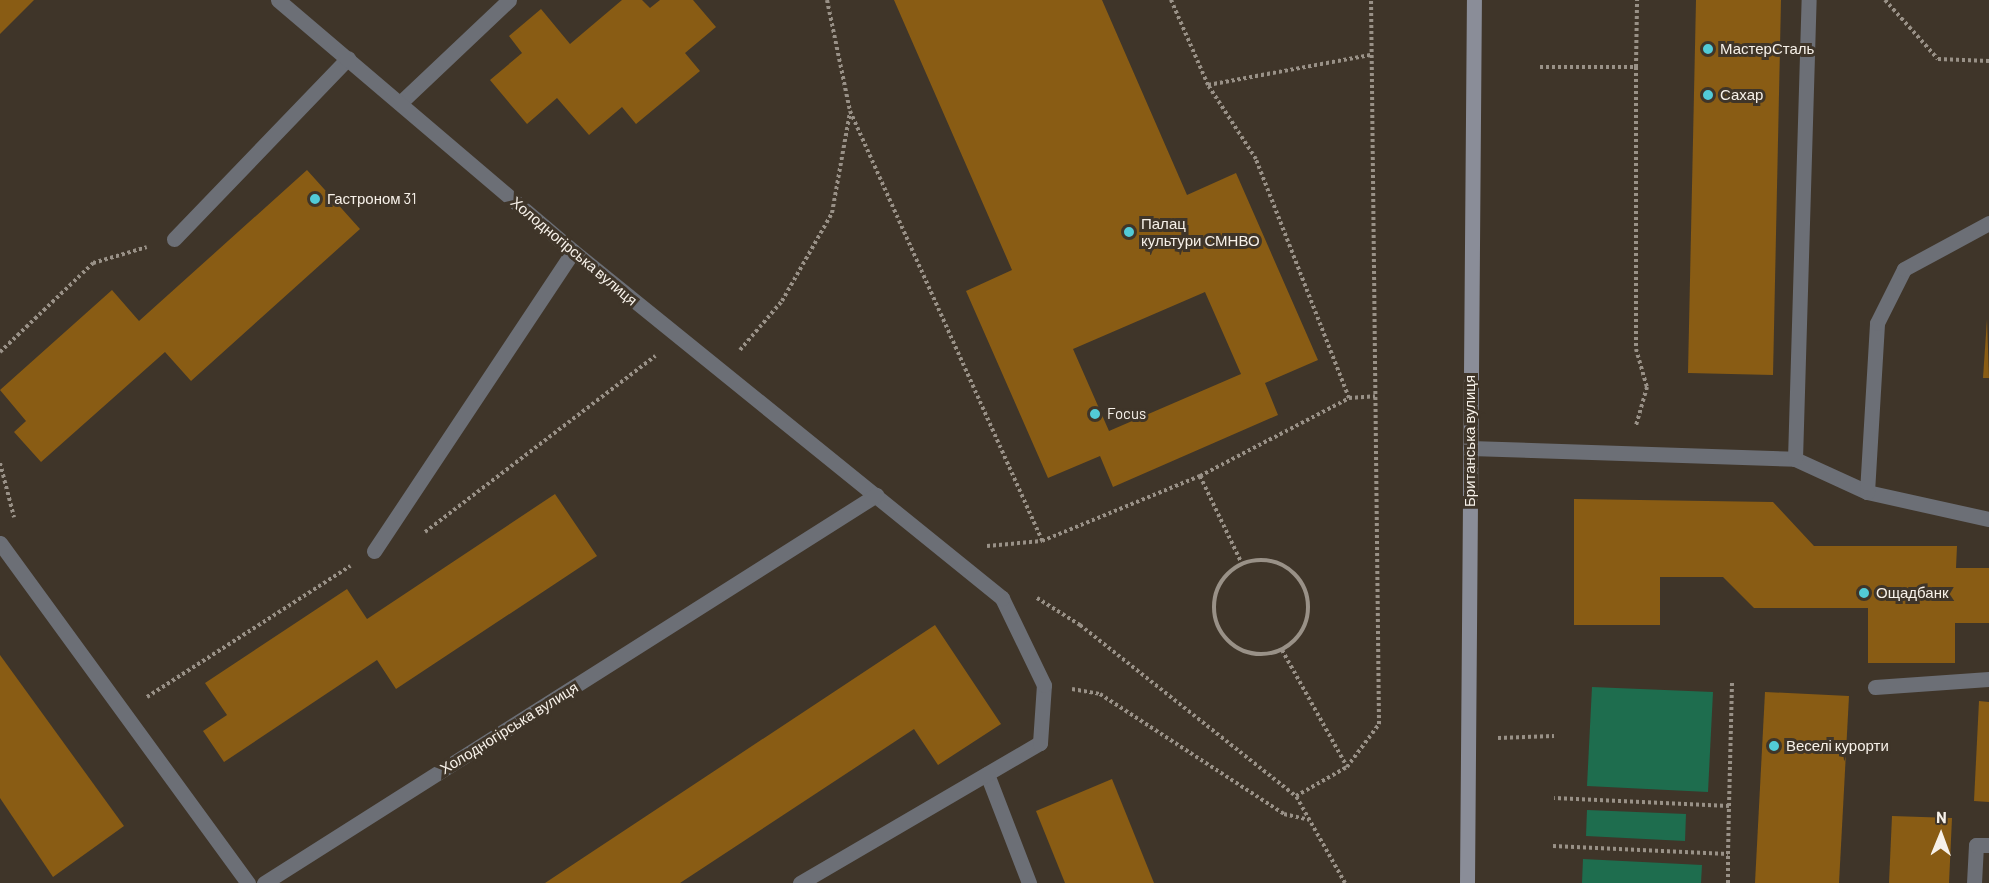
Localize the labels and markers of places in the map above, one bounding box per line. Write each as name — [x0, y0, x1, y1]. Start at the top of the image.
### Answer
place label: МастерСталь — [1720, 40, 1814, 58]
marker: МастерСталь — [1701, 42, 1715, 56]
place label: Сахар — [1720, 86, 1763, 104]
marker: Сахар — [1701, 88, 1715, 102]
place label: Гастроном 31 — [327, 190, 416, 208]
marker: Гастроном 31 — [308, 192, 322, 206]
place label: Палац культури СМНВО — [1141, 214, 1260, 249]
marker: Палац культури СМНВО — [1122, 225, 1136, 239]
place label: Focus — [1107, 405, 1146, 423]
marker: Focus — [1088, 407, 1102, 421]
place label: Ощадбанк — [1876, 584, 1949, 602]
marker: Ощадбанк — [1857, 586, 1871, 600]
place label: Веселі курорти — [1786, 737, 1889, 755]
marker: Веселі курорти — [1767, 739, 1781, 753]

